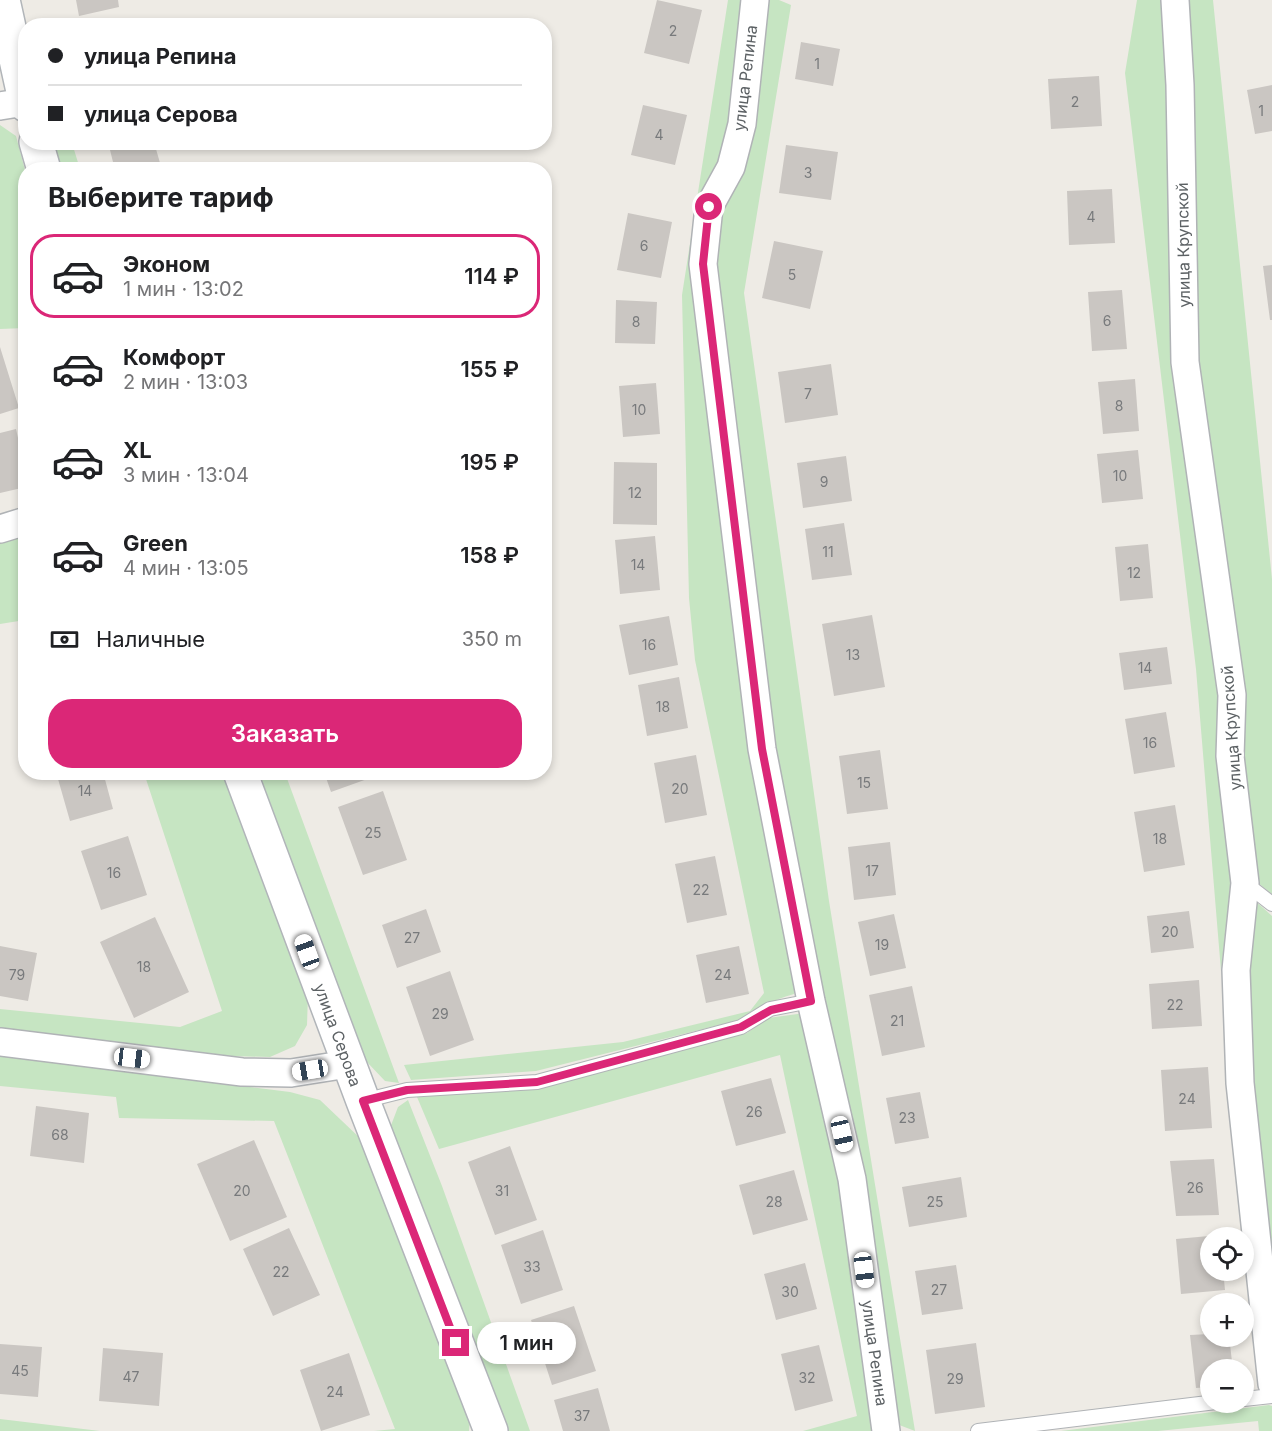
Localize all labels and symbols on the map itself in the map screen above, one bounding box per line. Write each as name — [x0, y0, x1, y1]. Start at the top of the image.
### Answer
house number: 2 — [669, 22, 677, 39]
street label: улица Репина — [729, 24, 761, 132]
house number: 1 — [814, 55, 820, 72]
house number: 2 — [1071, 93, 1079, 110]
house number: 1 — [1258, 102, 1264, 119]
house number: 4 — [654, 126, 664, 143]
house number: 3 — [804, 164, 812, 181]
street label: улица Крупской — [1172, 182, 1194, 308]
route start — [695, 193, 722, 220]
house number: 4 — [1086, 208, 1096, 225]
house number: 6 — [640, 237, 648, 254]
house number: 5 — [788, 266, 796, 283]
house number: 6 — [1103, 312, 1111, 329]
house number: 8 — [632, 313, 640, 330]
house number: 7 — [804, 385, 812, 402]
house number: 8 — [1115, 397, 1123, 414]
house number: 10 — [632, 401, 646, 418]
house number: 10 — [1113, 467, 1127, 484]
house number: 9 — [820, 473, 828, 490]
house number: 12 — [628, 484, 642, 501]
house number: 11 — [822, 543, 834, 560]
house number: 14 — [631, 556, 645, 573]
house number: 12 — [1127, 564, 1141, 581]
house number: 16 — [642, 636, 656, 653]
house number: 13 — [846, 646, 860, 663]
house number: 14 — [1138, 659, 1152, 676]
street label: улица Крупской — [1217, 665, 1245, 791]
house number: 18 — [656, 698, 670, 715]
house number: 16 — [1143, 734, 1157, 751]
house number: 15 — [857, 774, 871, 791]
house number: 20 — [671, 780, 689, 797]
house number: 14 — [78, 782, 92, 799]
house number: 25 — [364, 824, 382, 841]
house number: 18 — [1153, 830, 1167, 847]
house number: 17 — [865, 862, 879, 879]
house number: 16 — [107, 864, 121, 881]
house number: 22 — [692, 881, 710, 898]
house number: 20 — [1161, 923, 1179, 940]
house number: 27 — [404, 929, 420, 946]
car — [292, 932, 322, 972]
house number: 19 — [875, 936, 889, 953]
house number: 18 — [137, 958, 151, 975]
house number: 79 — [9, 966, 25, 983]
house number: 24 — [714, 966, 732, 983]
street label: улица Серова — [310, 981, 366, 1089]
house number: 22 — [1166, 996, 1184, 1013]
house number: 29 — [431, 1005, 449, 1022]
house number: 21 — [890, 1012, 904, 1029]
car — [113, 1047, 151, 1069]
car — [291, 1058, 329, 1082]
house number: 24 — [1178, 1090, 1196, 1107]
house number: 26 — [745, 1103, 763, 1120]
house number: 23 — [898, 1109, 916, 1126]
car — [829, 1114, 855, 1154]
house number: 68 — [51, 1126, 69, 1143]
house number: 26 — [1186, 1179, 1204, 1196]
house number: 20 — [233, 1182, 251, 1199]
house number: 31 — [495, 1182, 509, 1199]
house number: 28 — [765, 1193, 783, 1210]
house number: 25 — [926, 1193, 944, 1210]
car — [853, 1251, 875, 1289]
house number: 33 — [523, 1258, 541, 1275]
house number: 22 — [272, 1263, 290, 1280]
house number: 27 — [931, 1281, 947, 1298]
house number: 30 — [781, 1283, 799, 1300]
street label: улица Репина — [858, 1299, 892, 1407]
callout: 1 мин — [477, 1322, 576, 1364]
route end — [442, 1329, 469, 1356]
house number: 45 — [11, 1362, 29, 1379]
house number: 47 — [123, 1368, 140, 1385]
house number: 32 — [798, 1369, 816, 1386]
house number: 29 — [946, 1370, 964, 1387]
house number: 24 — [326, 1383, 344, 1400]
house number: 37 — [574, 1407, 590, 1424]

